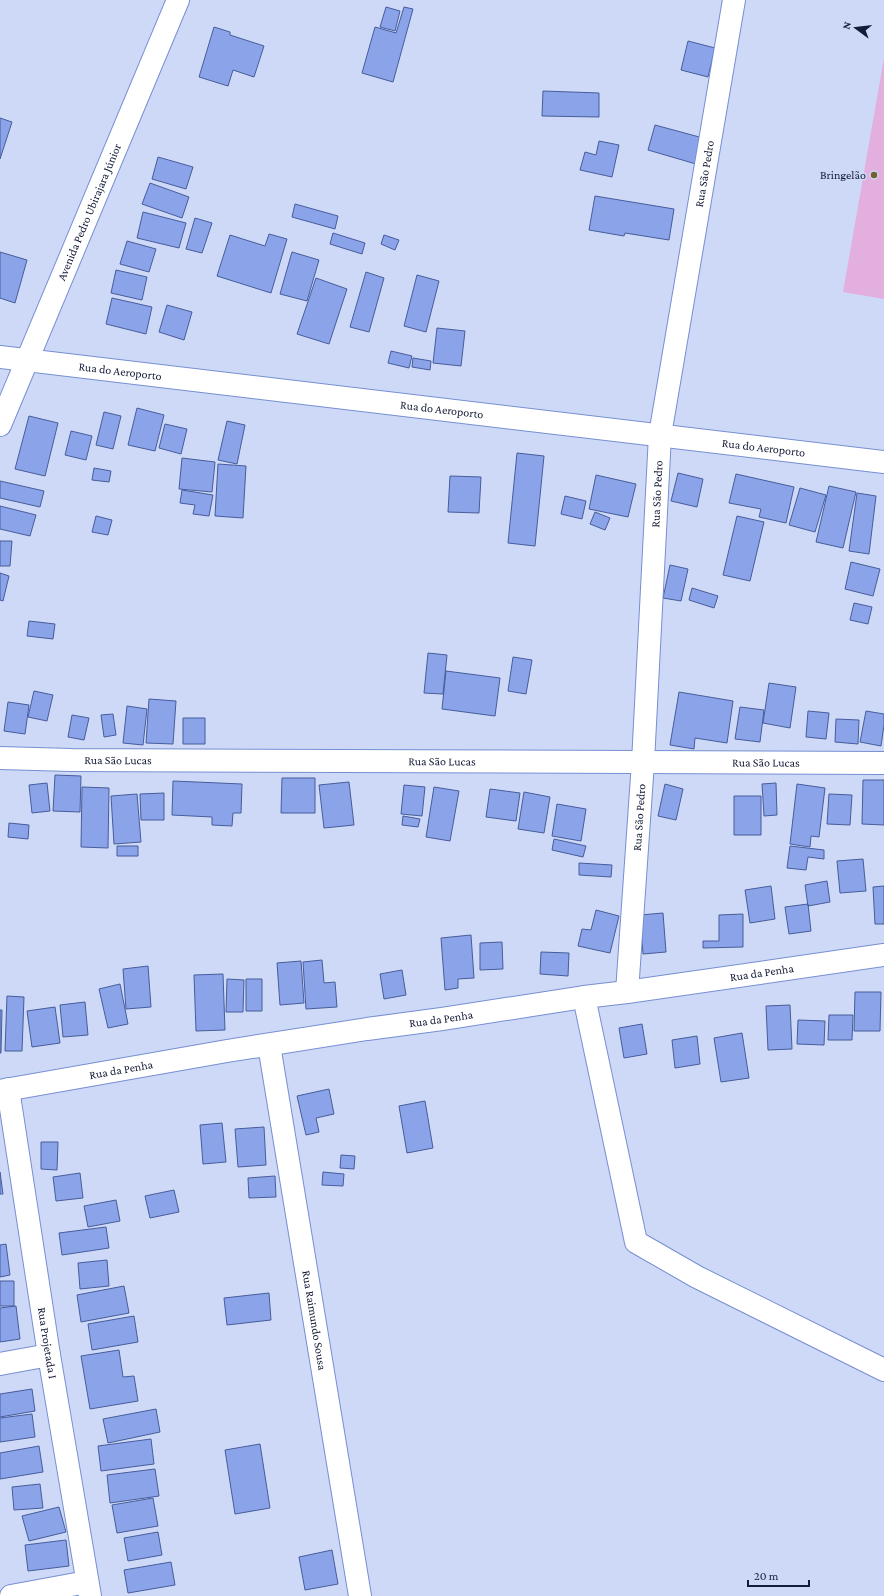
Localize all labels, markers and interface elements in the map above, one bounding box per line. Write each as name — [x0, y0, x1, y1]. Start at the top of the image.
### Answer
north arrow — [836, 8, 876, 48]
text: N — [840, 20, 853, 31]
street label: Rua São Pedro — [692, 139, 717, 208]
street label: Avenida Pedro Ubirajara Júnior — [54, 141, 124, 283]
place label: Bringelão — [820, 168, 866, 182]
marker: Bringelão — [869, 170, 879, 180]
street label: Rua do Aeroporto — [78, 359, 163, 383]
street label: Rua do Aeroporto — [400, 398, 484, 421]
street label: Rua do Aeroporto — [721, 436, 806, 460]
street label: Rua São Pedro — [648, 460, 666, 528]
street label: Rua São Lucas — [84, 753, 152, 767]
street label: Rua São Lucas — [408, 754, 476, 768]
street label: Rua São Lucas — [732, 755, 800, 770]
street label: Rua São Pedro — [630, 783, 648, 852]
street label: Rua da Penha — [729, 961, 795, 984]
street label: Rua da Penha — [408, 1007, 474, 1030]
street label: Rua da Penha — [88, 1057, 154, 1082]
street label: Rua Raimundo Sousa — [299, 1269, 330, 1372]
street label: Rua Projetada I — [35, 1306, 60, 1380]
scale bar — [748, 1562, 809, 1588]
text: 20 m — [754, 1569, 779, 1583]

